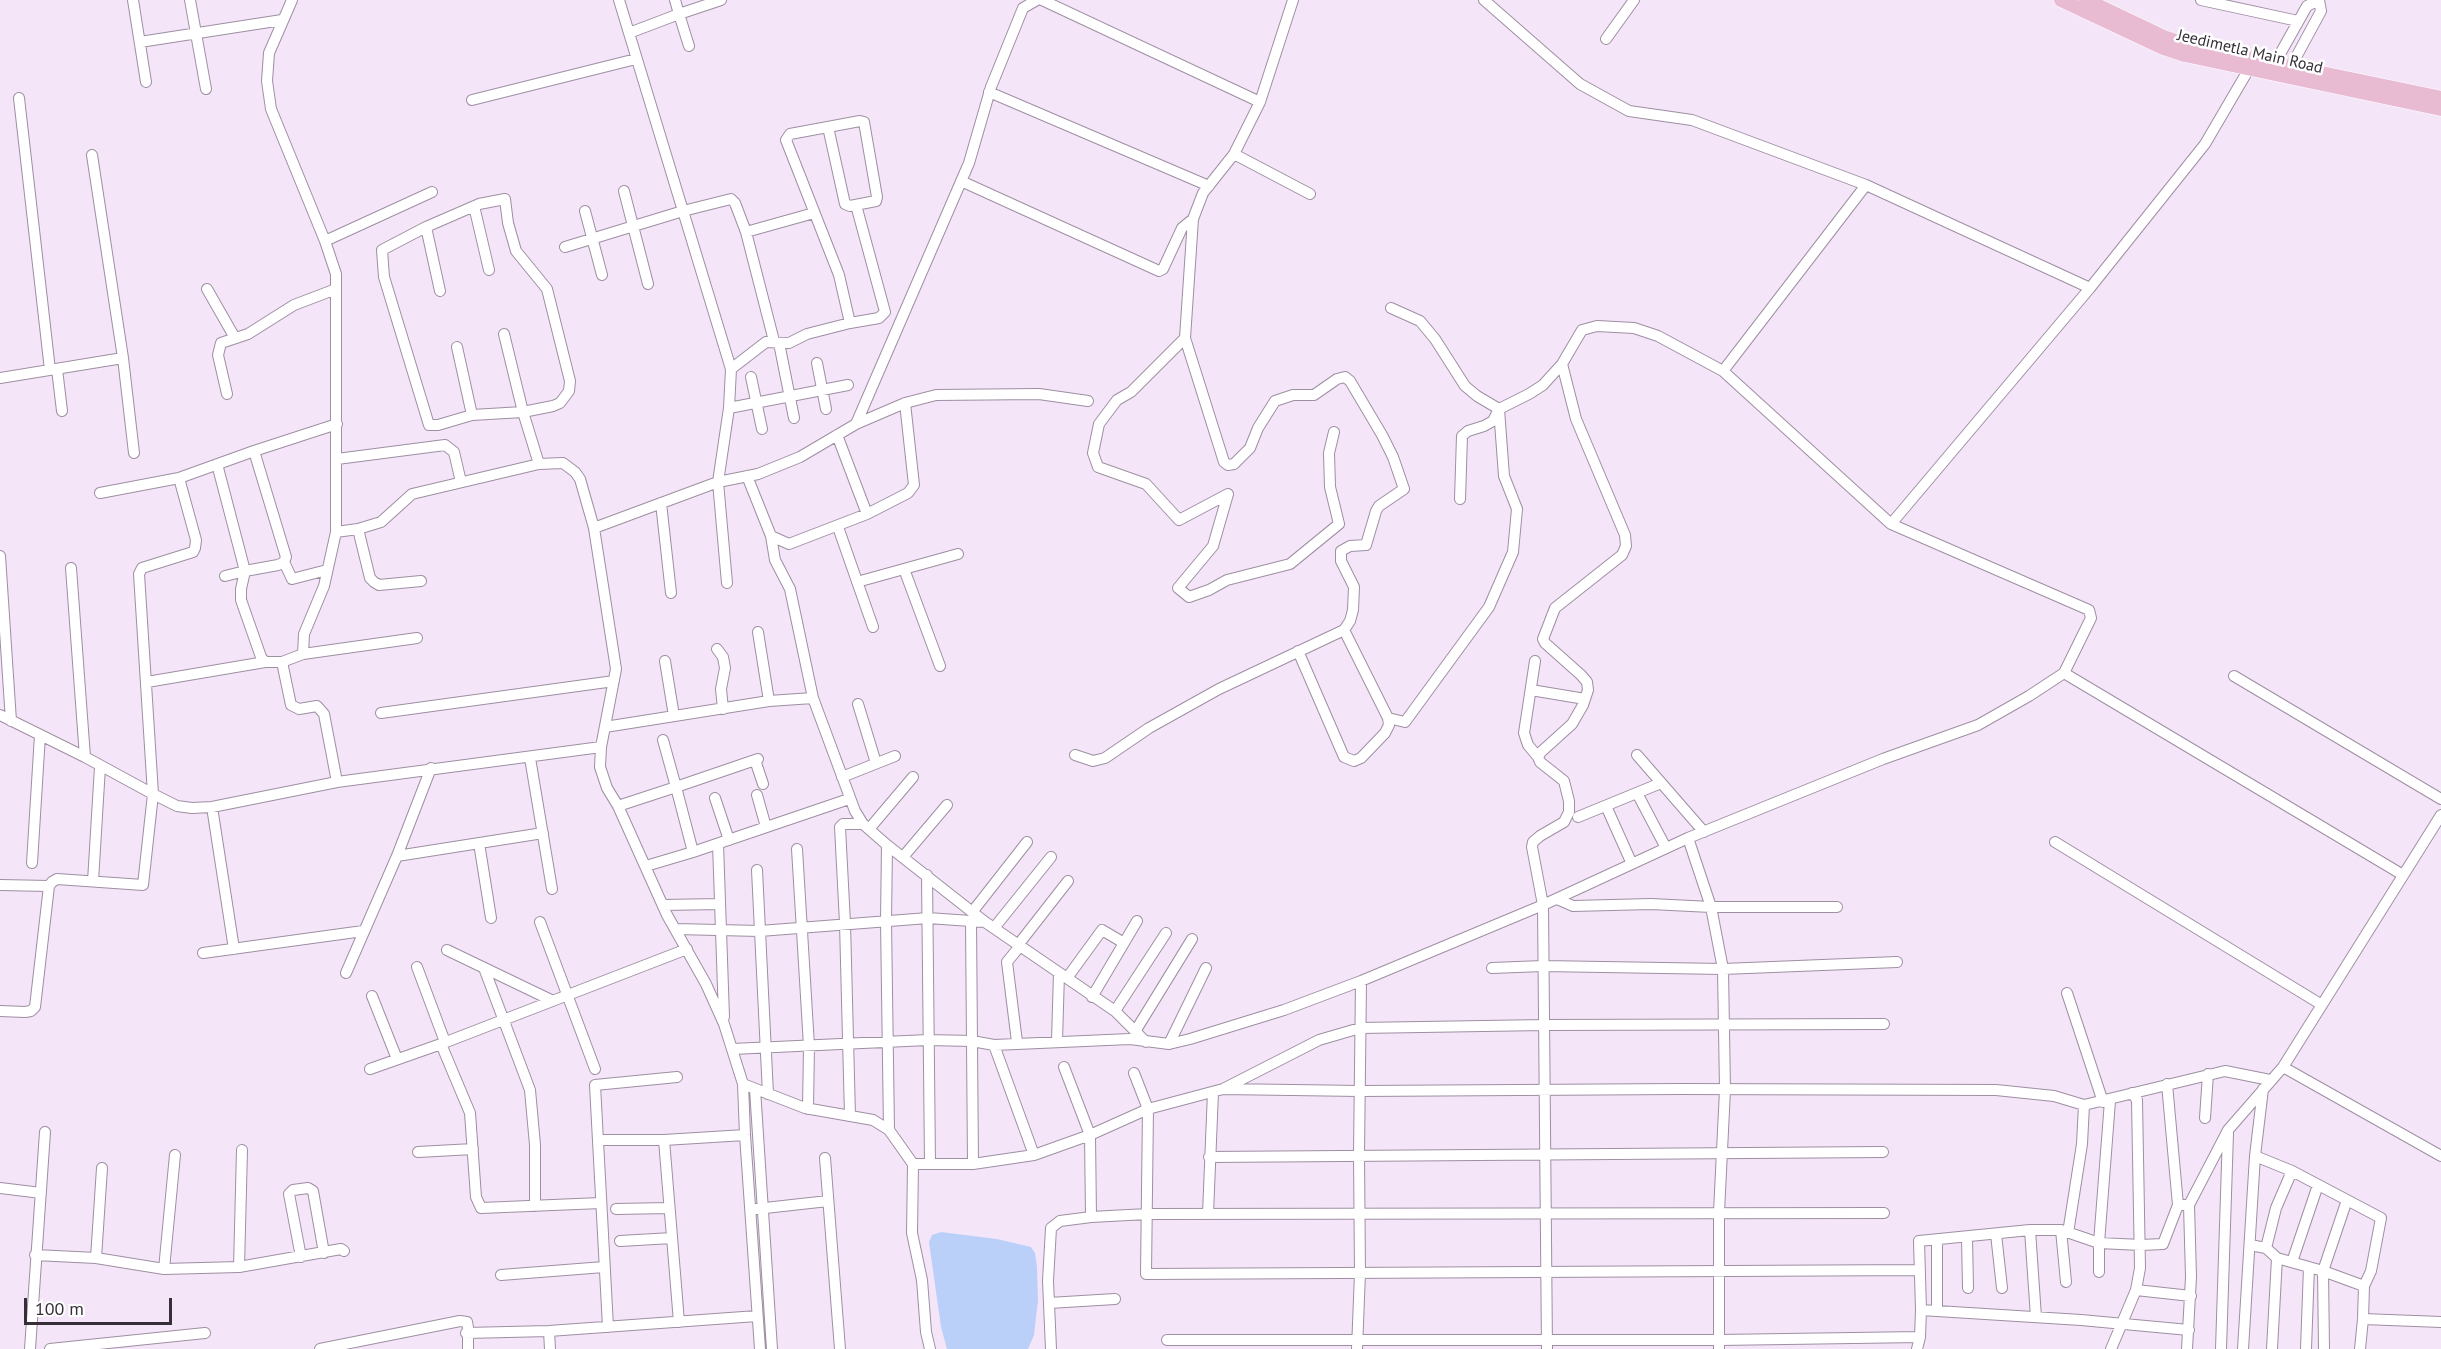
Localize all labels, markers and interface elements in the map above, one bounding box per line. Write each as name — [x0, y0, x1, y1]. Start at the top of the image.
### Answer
street label: Jeedimetla Main Road — [2175, 26, 2325, 78]
scale bar — [27, 1286, 176, 1324]
text: 100 m — [35, 1297, 84, 1320]

